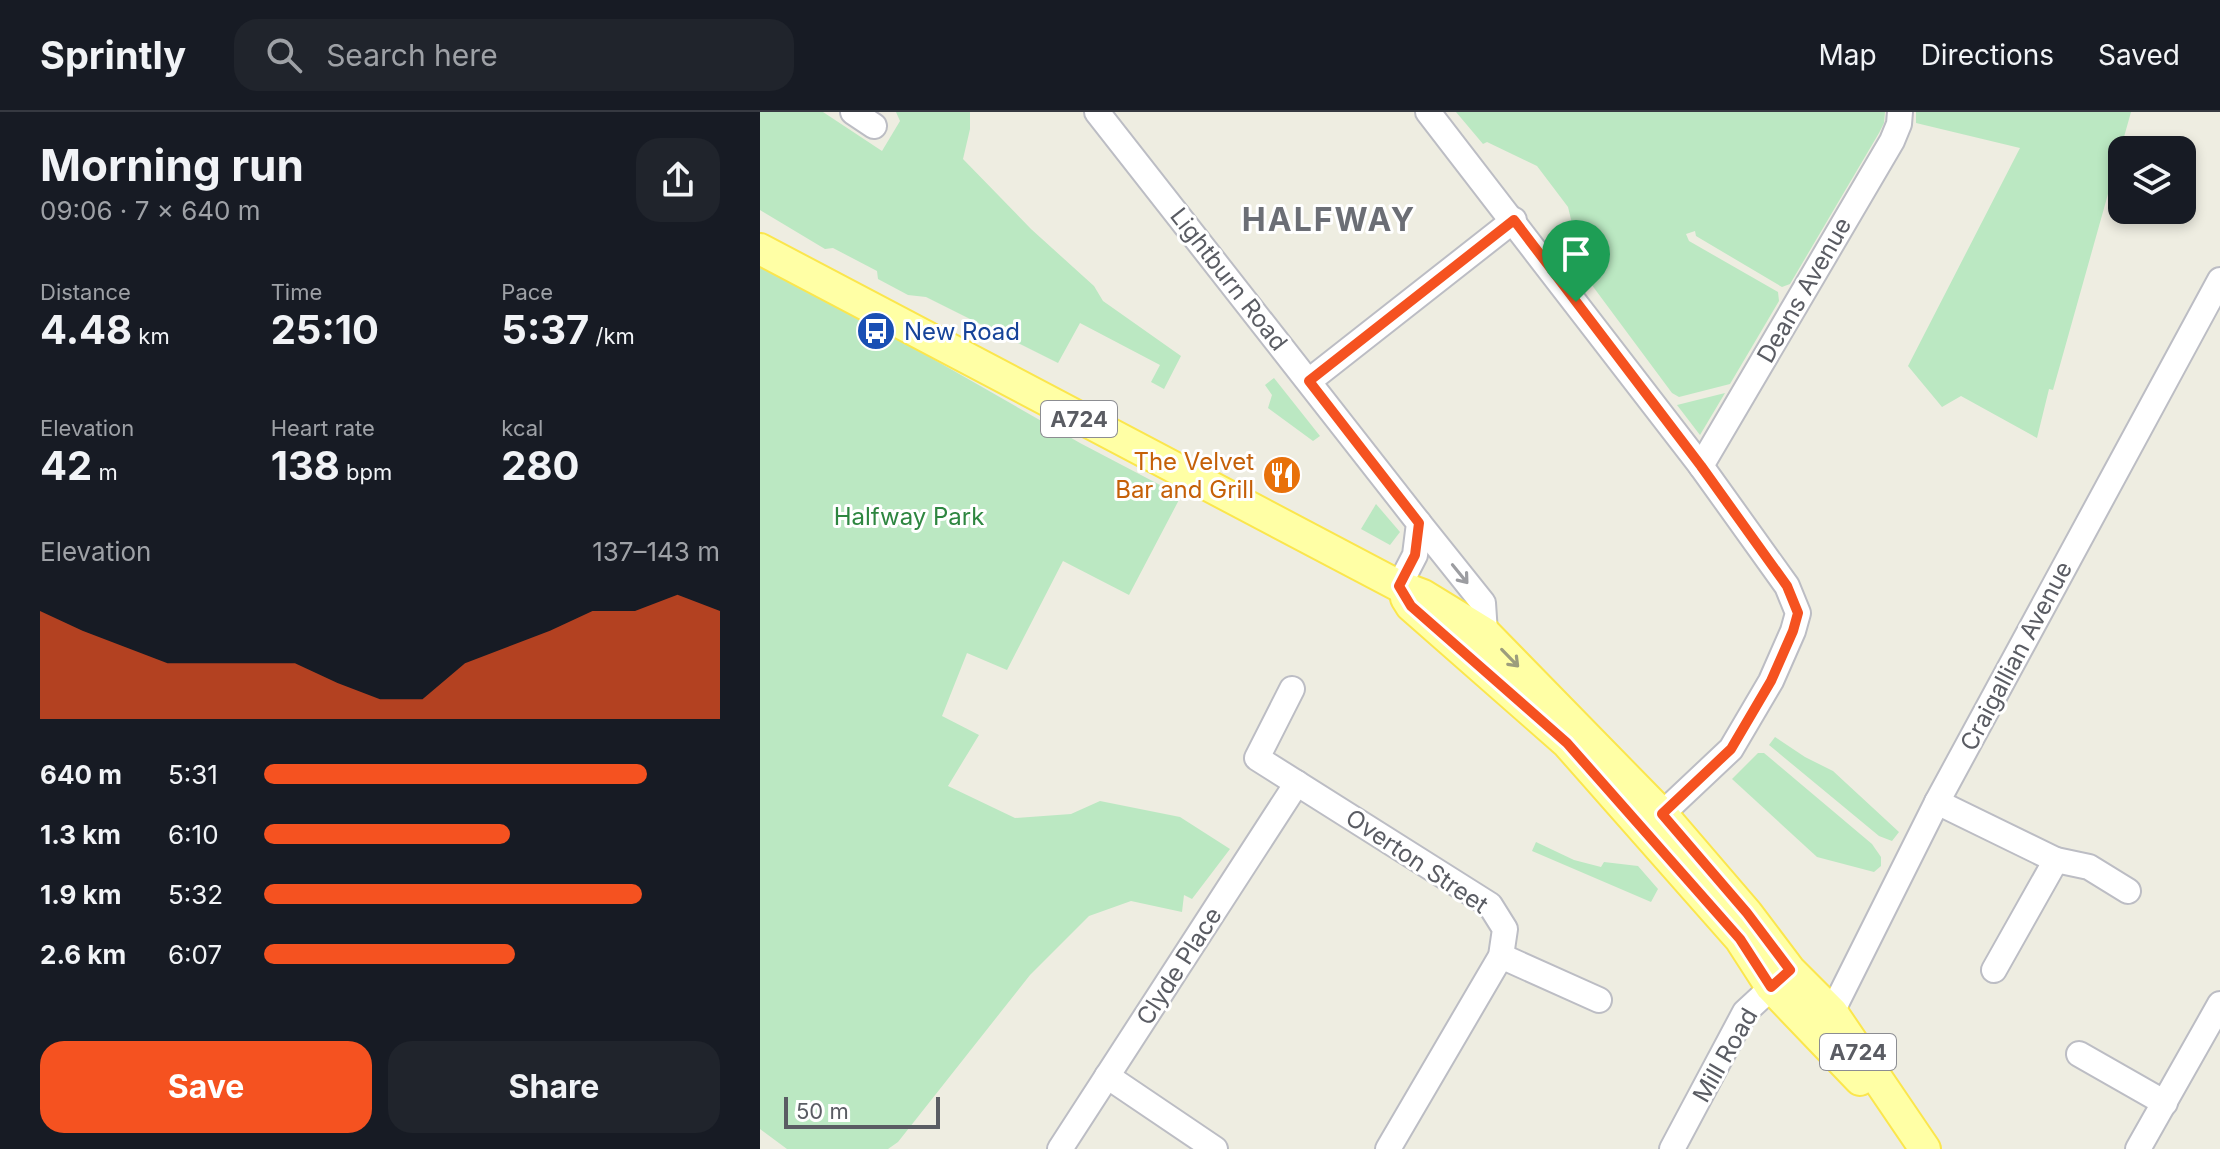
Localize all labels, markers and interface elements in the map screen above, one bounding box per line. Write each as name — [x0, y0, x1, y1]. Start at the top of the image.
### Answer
search box — [234, 19, 794, 91]
text: Sprintly — [40, 32, 186, 78]
icon: search — [262, 33, 306, 77]
text: Search here — [326, 37, 498, 73]
text: Map — [1818, 38, 1877, 72]
text: Directions — [1921, 38, 2054, 72]
text: Saved — [2098, 38, 2180, 72]
map controls — [2108, 136, 2196, 224]
button: layers — [2108, 136, 2196, 224]
text: Morning run — [40, 138, 304, 192]
button: share — [636, 138, 720, 222]
text: 09:06 · 7 × 640 m — [40, 195, 261, 226]
district label: HALFWAY — [1242, 200, 1416, 239]
street label: Lightburn Road — [1164, 202, 1294, 356]
street label: Deans Avenue — [1751, 212, 1857, 368]
pin — [1542, 220, 1610, 302]
icon: arrive — [1554, 232, 1598, 276]
text: Distance — [40, 279, 131, 305]
text: Time — [271, 279, 322, 305]
text: Pace — [501, 279, 553, 305]
text: 4.48 — [40, 305, 132, 354]
text: 25:10 — [271, 305, 379, 354]
text: 5:37 — [501, 305, 589, 354]
bus stop icon: New Road — [855, 310, 897, 352]
place label: New Road — [904, 317, 1020, 346]
text: km — [132, 323, 170, 349]
text: /km — [589, 323, 635, 349]
road number: A724 — [1041, 401, 1117, 437]
text: Elevation — [40, 415, 134, 441]
text: Heart rate — [271, 415, 375, 441]
text: kcal — [501, 415, 543, 441]
text: 42 — [40, 441, 92, 490]
text: 138 — [271, 441, 340, 490]
text: 280 — [501, 441, 580, 490]
place label: The Velvet Bar and Grill — [1115, 447, 1254, 504]
restaurant icon: The Velvet Bar and Grill — [1261, 454, 1303, 496]
text: m — [92, 459, 118, 485]
text: bpm — [340, 459, 392, 485]
park label: Halfway Park — [834, 502, 984, 531]
text: Elevation — [40, 536, 151, 567]
text: 137–143 m — [592, 536, 720, 567]
street label: Craigallian Avenue — [1954, 556, 2078, 756]
one-way arrow — [1451, 563, 1469, 584]
one-way arrow — [1500, 648, 1519, 667]
text: 640 m — [40, 759, 122, 790]
text: 5:31 — [168, 759, 218, 790]
street label: Overton Street — [1340, 803, 1494, 919]
text: 1.3 km — [40, 819, 121, 850]
text: 6:10 — [168, 819, 219, 850]
text: 1.9 km — [40, 879, 121, 910]
text: 5:32 — [168, 879, 223, 910]
street label: Clyde Place — [1130, 902, 1228, 1030]
text: 2.6 km — [40, 939, 126, 970]
text: 6:07 — [168, 939, 222, 970]
street label: Mill Road — [1687, 1003, 1763, 1107]
road number: A724 — [1820, 1034, 1896, 1070]
button: Save — [40, 1041, 372, 1133]
button: Share — [388, 1041, 720, 1133]
scale bar — [784, 1093, 940, 1129]
text: 50 m — [796, 1098, 849, 1124]

